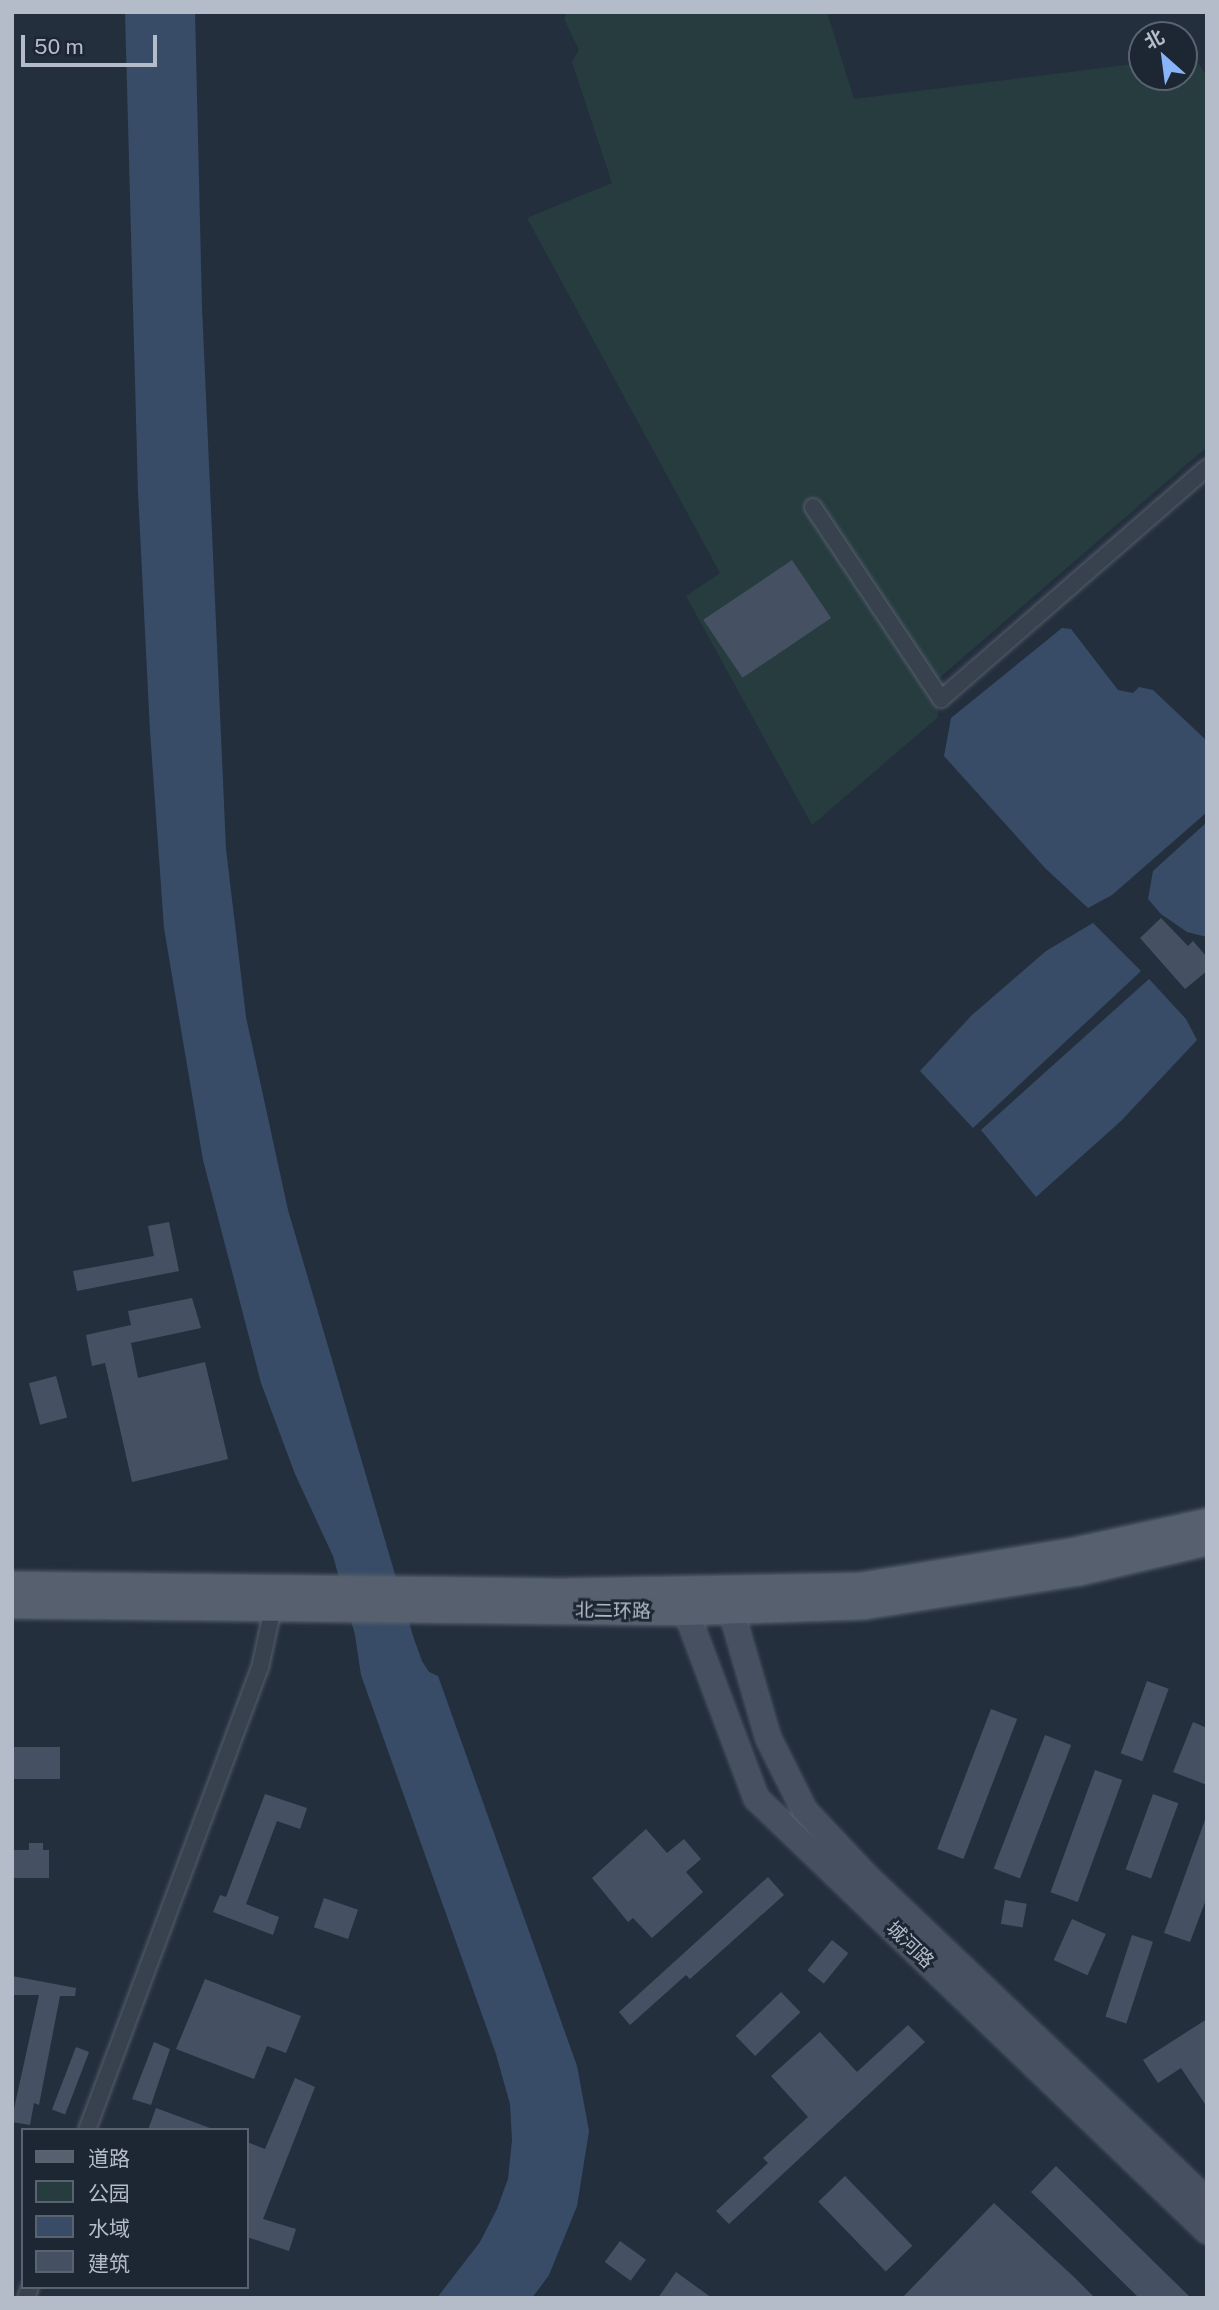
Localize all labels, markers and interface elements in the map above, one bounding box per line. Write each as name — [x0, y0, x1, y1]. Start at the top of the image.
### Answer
scale bar — [24, 21, 161, 65]
north arrow — [1128, 21, 1198, 91]
text: 北 — [1141, 25, 1168, 53]
text: 50 m — [34, 34, 84, 59]
street label: 北二环路 — [575, 1599, 651, 1623]
street label: 城河路 — [882, 1917, 938, 1973]
legend — [21, 2128, 248, 2289]
text: 道路 — [88, 2146, 130, 2171]
text: 公园 — [88, 2181, 130, 2206]
text: 水域 — [88, 2216, 130, 2241]
text: 建筑 — [88, 2251, 130, 2276]

